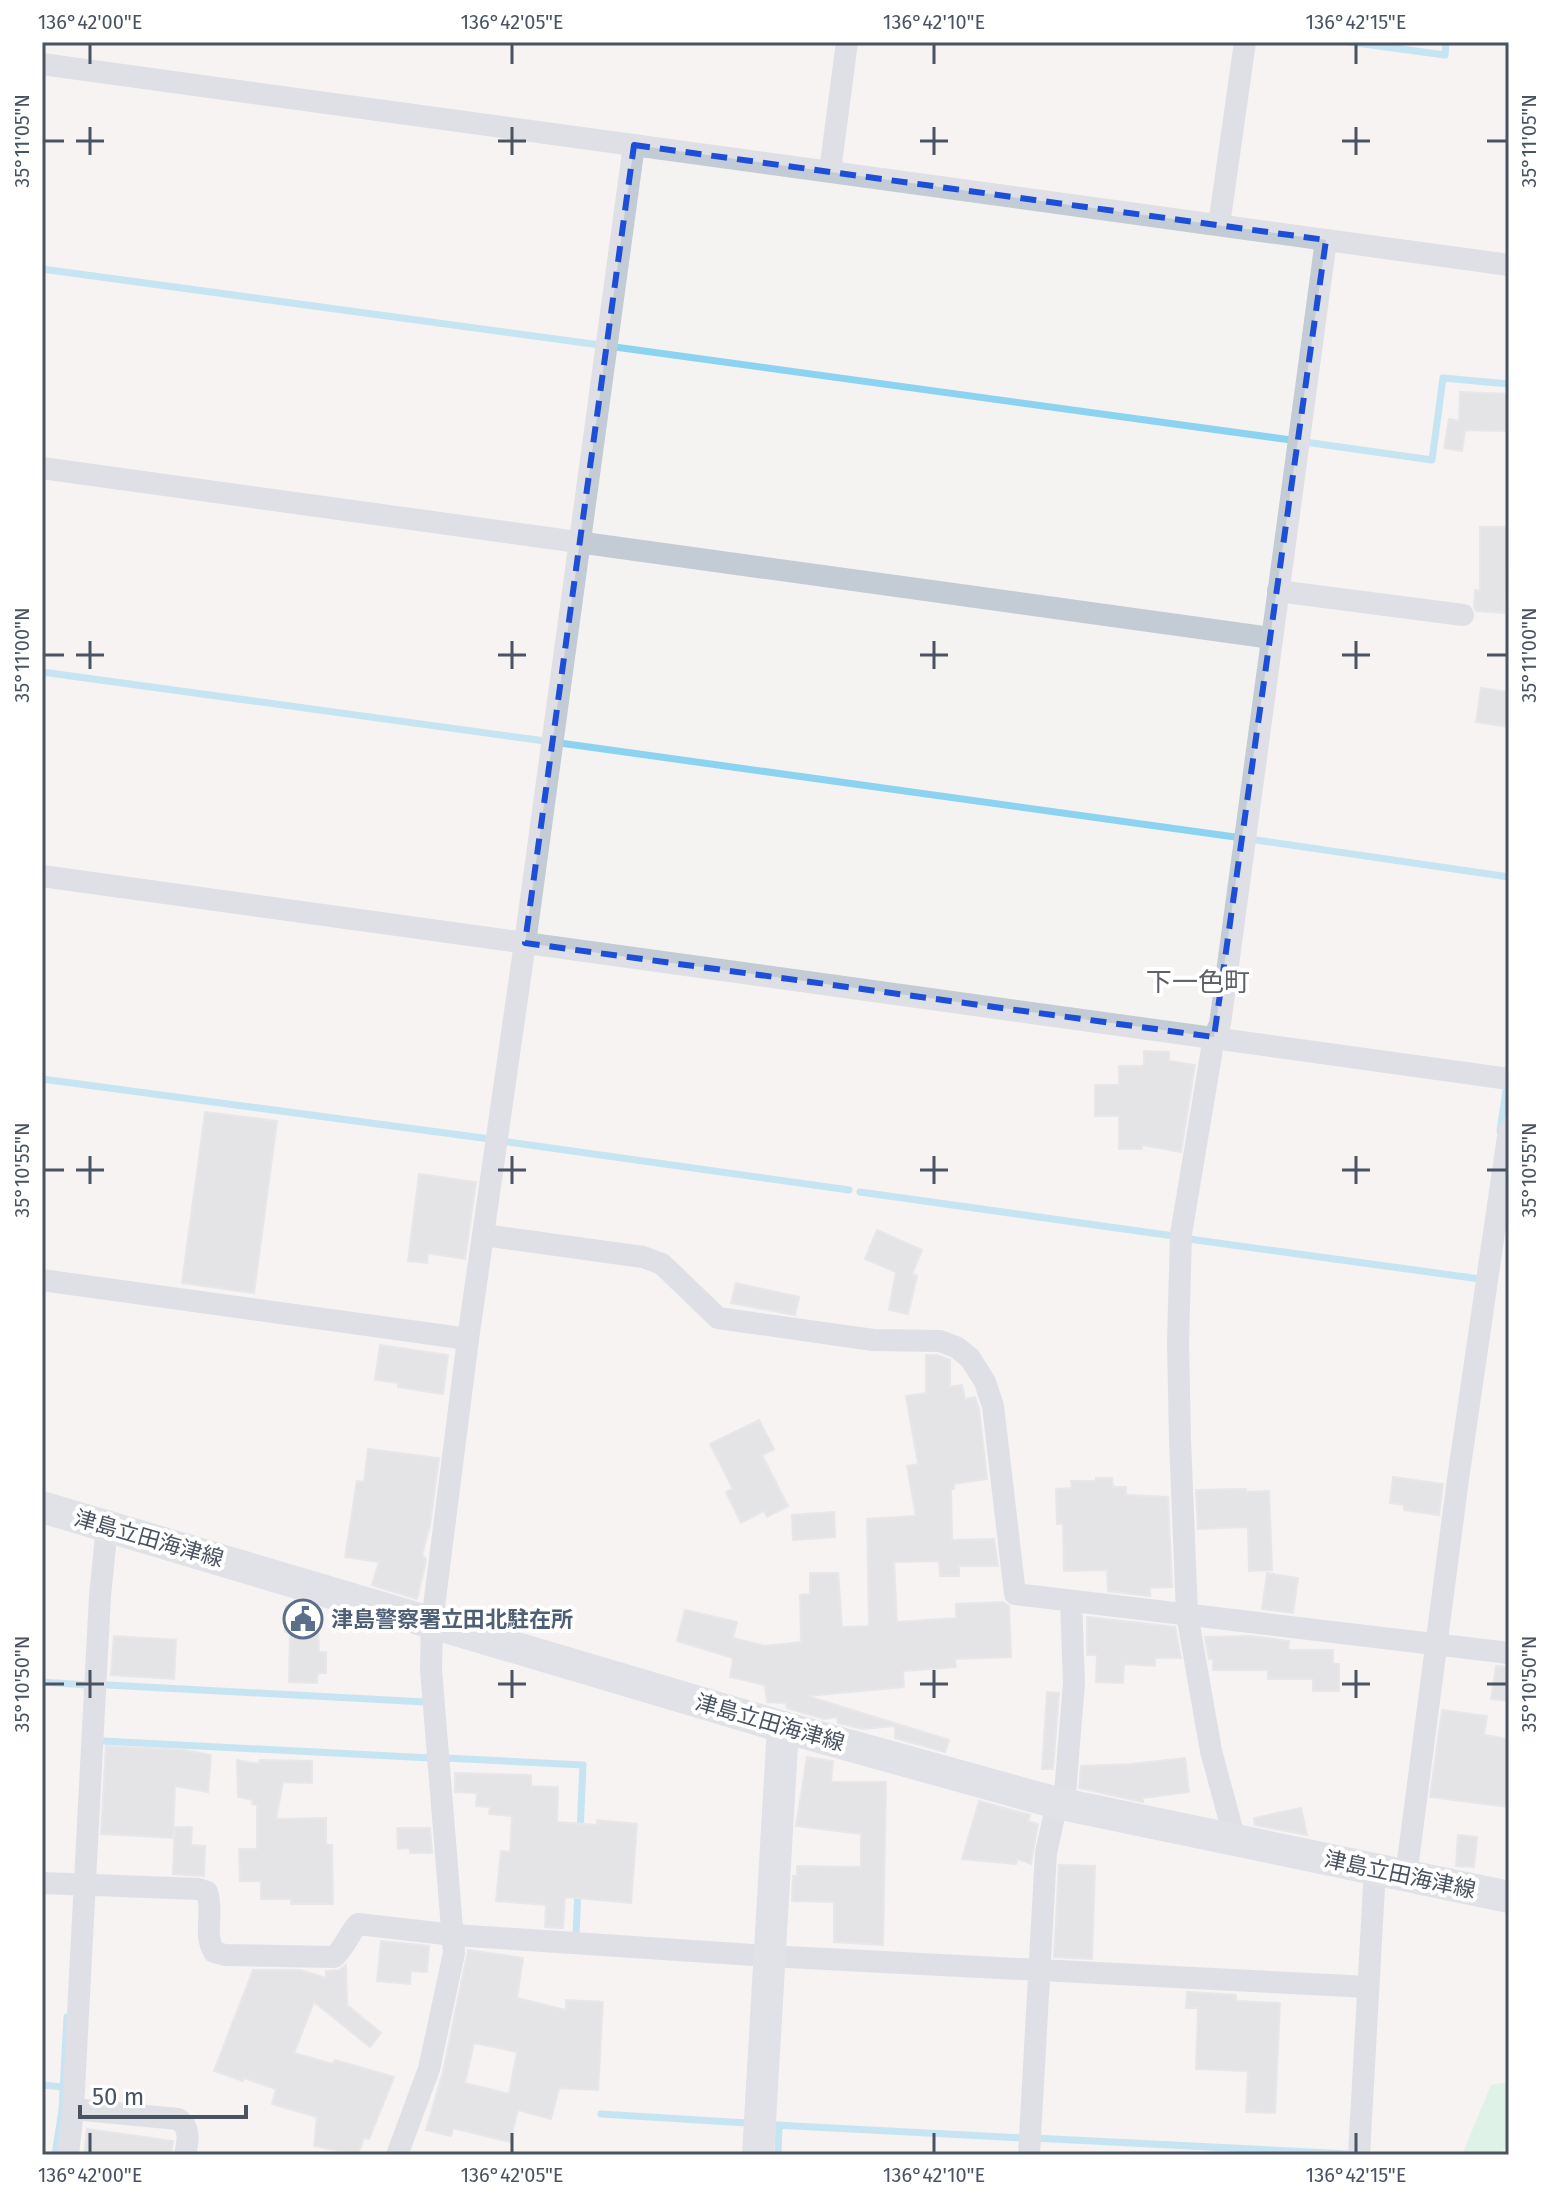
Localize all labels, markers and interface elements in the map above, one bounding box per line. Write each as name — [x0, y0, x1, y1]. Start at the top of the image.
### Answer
text: 136°42'00"E — [38, 10, 142, 34]
text: 136°42'05"E — [460, 10, 564, 34]
text: 136°42'10"E — [883, 10, 985, 34]
text: 136°42'15"E — [1306, 10, 1406, 34]
text: 35°11'05"N — [10, 94, 34, 188]
text: 35°11'05"N — [1517, 94, 1541, 188]
text: 35°11'00"N — [10, 607, 34, 703]
text: 35°11'00"N — [1517, 607, 1541, 703]
district label: 下一色町 — [1146, 967, 1250, 998]
text: 35°10'55"N — [10, 1122, 34, 1218]
text: 35°10'55"N — [1517, 1122, 1541, 1218]
street label: 津島立田海津線 — [71, 1504, 227, 1573]
public building icon: 津島警察署立田北駐在所 — [282, 1598, 324, 1640]
place label: 津島警察署立田北駐在所 — [331, 1606, 573, 1633]
text: 35°10'50"N — [10, 1636, 34, 1732]
text: 35°10'50"N — [1517, 1636, 1541, 1732]
street label: 津島立田海津線 — [692, 1688, 848, 1757]
street label: 津島立田海津線 — [1322, 1845, 1478, 1904]
scale bar — [80, 2069, 246, 2119]
text: 50 m — [92, 2083, 144, 2111]
text: 136°42'00"E — [38, 2163, 142, 2187]
text: 136°42'05"E — [460, 2163, 564, 2187]
text: 136°42'10"E — [883, 2163, 985, 2187]
text: 136°42'15"E — [1306, 2163, 1406, 2187]

